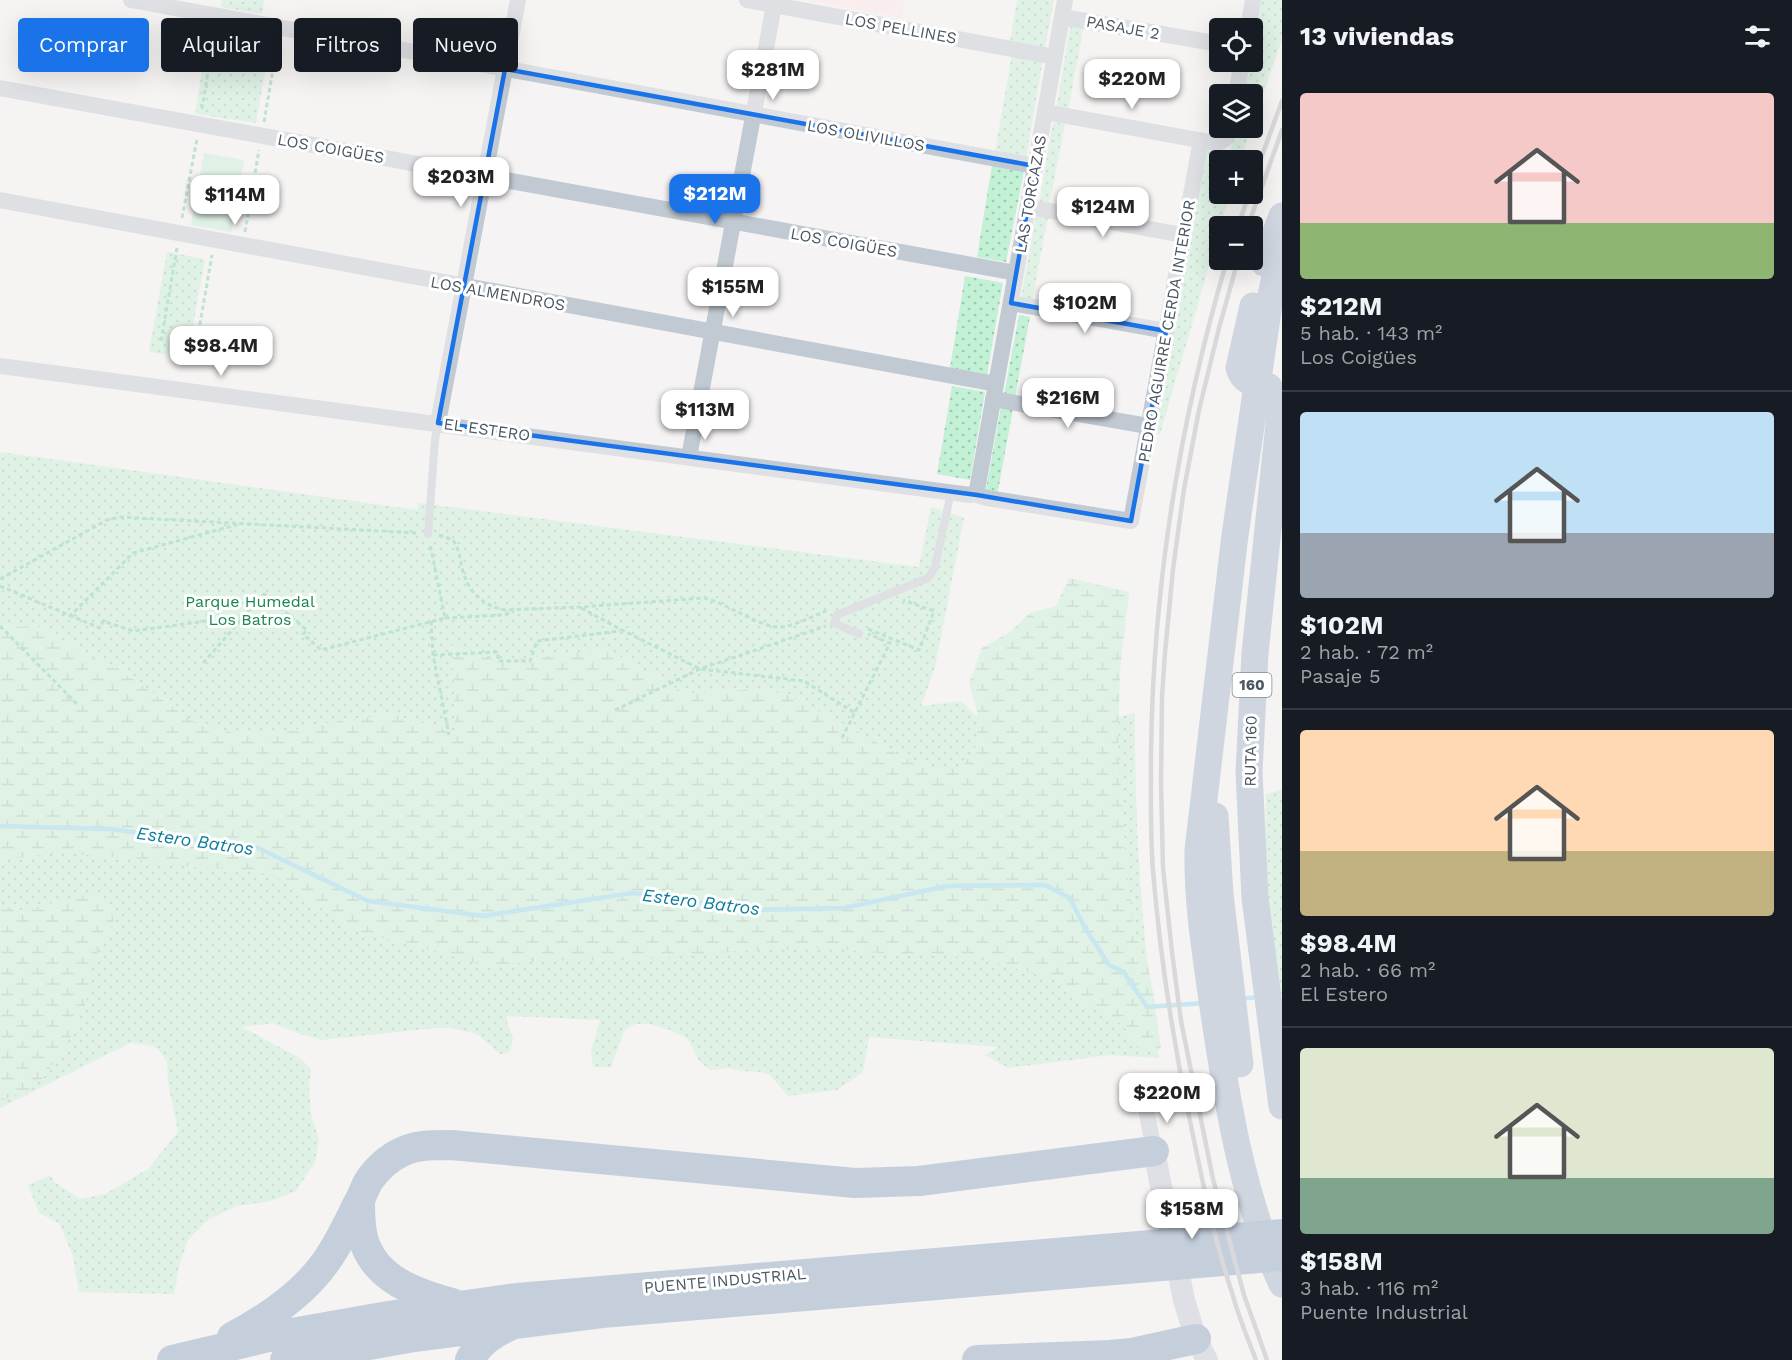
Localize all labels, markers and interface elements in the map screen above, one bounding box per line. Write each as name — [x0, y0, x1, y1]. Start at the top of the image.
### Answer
street label: LOS PELLINES — [844, 9, 958, 48]
street label: PASAJE 2 — [1085, 12, 1161, 43]
chip: Comprar — [18, 18, 149, 72]
chip: Alquilar — [161, 18, 282, 72]
chip: Filtros — [294, 18, 401, 72]
chip: Nuevo — [413, 18, 518, 72]
map controls — [1209, 18, 1263, 270]
button: locate — [1209, 18, 1263, 72]
icon: filters — [1741, 20, 1774, 53]
text: 13 viviendas — [1300, 21, 1454, 51]
pin: $281M — [731, 50, 815, 101]
text: $281M — [741, 57, 805, 81]
pin: $220M — [1090, 59, 1174, 110]
text: $220M — [1098, 66, 1166, 90]
button: layers — [1209, 84, 1263, 138]
street label: LOS OLIVILLOS — [806, 116, 926, 155]
street label: LOS COIGÜES — [276, 130, 386, 167]
icon: home — [1483, 132, 1591, 240]
street label: LAS TORCAZAS — [1011, 134, 1050, 255]
button: + — [1209, 150, 1263, 204]
pin: $203M — [419, 157, 503, 208]
text: $203M — [427, 164, 495, 188]
pin: $212M — [673, 174, 757, 225]
pin: $114M — [193, 175, 277, 226]
text: $212M — [683, 181, 747, 205]
text: $114M — [204, 182, 266, 206]
pin: $124M — [1061, 187, 1145, 238]
text: $124M — [1071, 194, 1135, 218]
street label: PEDRO AGUIRRE CERDA INTERIOR — [1134, 198, 1199, 464]
button: − — [1209, 216, 1263, 270]
street label: LOS COIGÜES — [789, 224, 899, 261]
pin: $155M — [691, 267, 775, 318]
street label: LOS ALMENDROS — [429, 272, 567, 315]
text: $155M — [702, 274, 764, 298]
pin: $102M — [1043, 283, 1127, 334]
text: $102M — [1053, 290, 1117, 314]
text: $212M — [1300, 291, 1383, 321]
text: 5 hab. · 143 m² — [1300, 321, 1442, 345]
pin: $98.4M — [172, 326, 270, 377]
text: $98.4M — [184, 333, 258, 357]
text: Los Coigües — [1300, 345, 1417, 369]
pin: $216M — [1026, 378, 1110, 429]
text: $216M — [1036, 385, 1100, 409]
pin: $113M — [663, 390, 747, 441]
text: $113M — [675, 397, 735, 421]
street label: EL ESTERO — [442, 414, 531, 445]
icon: home — [1483, 451, 1591, 559]
park label: Parque Humedal Los Batros — [185, 592, 315, 629]
text: $102M — [1300, 610, 1384, 640]
text: 2 hab. · 72 m² — [1300, 640, 1433, 664]
text: Pasaje 5 — [1300, 664, 1381, 688]
road number: 160 — [1232, 673, 1272, 697]
street label: RUTA 160 — [1240, 715, 1261, 787]
icon: home — [1483, 769, 1591, 877]
water label: Estero Batros — [135, 822, 255, 859]
water label: Estero Batros — [641, 884, 761, 919]
text: $98.4M — [1300, 928, 1397, 958]
text: 2 hab. · 66 m² — [1300, 958, 1435, 982]
text: El Estero — [1300, 982, 1388, 1006]
pin: $220M — [1125, 1073, 1209, 1124]
text: $220M — [1133, 1080, 1201, 1104]
icon: home — [1483, 1087, 1591, 1195]
pin: $158M — [1150, 1189, 1234, 1240]
text: $158M — [1160, 1196, 1224, 1220]
text: $158M — [1300, 1246, 1383, 1276]
street label: PUENTE INDUSTRIAL — [643, 1264, 807, 1297]
text: 3 hab. · 116 m² — [1300, 1276, 1438, 1300]
text: Puente Industrial — [1300, 1300, 1468, 1324]

